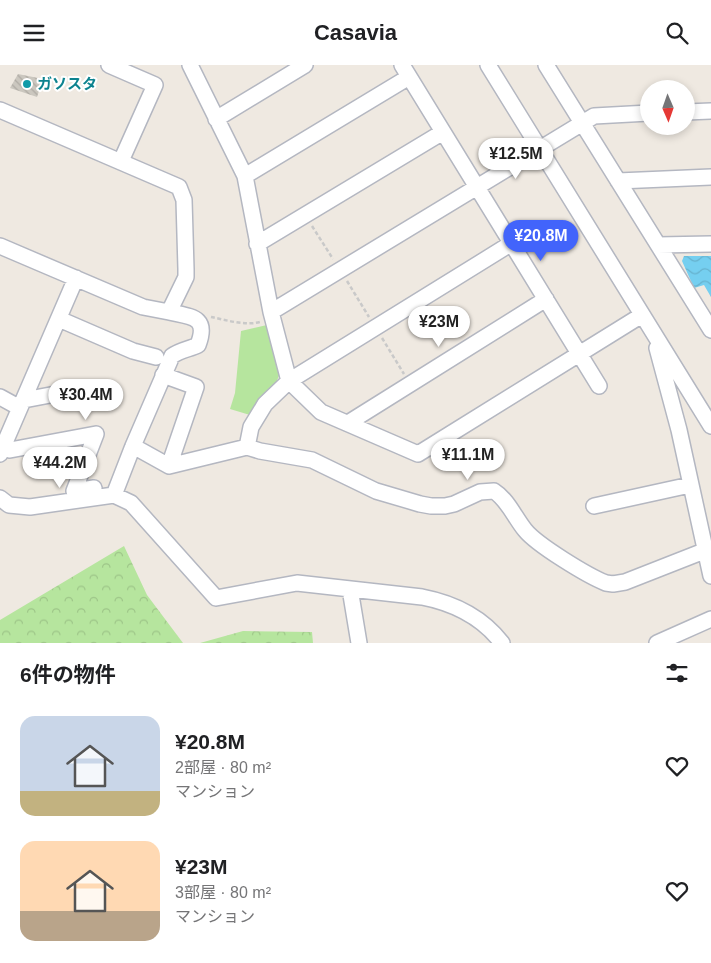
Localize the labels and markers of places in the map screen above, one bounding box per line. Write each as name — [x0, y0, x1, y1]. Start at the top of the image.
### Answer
place label: ガソスタ — [37, 75, 97, 92]
marker: ガソスタ — [21, 78, 33, 90]
pin: ¥12.5M — [475, 137, 557, 180]
pin: ¥20.8M — [500, 219, 582, 262]
pin: ¥23M — [409, 305, 469, 348]
pin: ¥30.4M — [45, 379, 127, 421]
pin: ¥11.1M — [427, 439, 509, 481]
pin: ¥44.2M — [19, 447, 101, 489]

